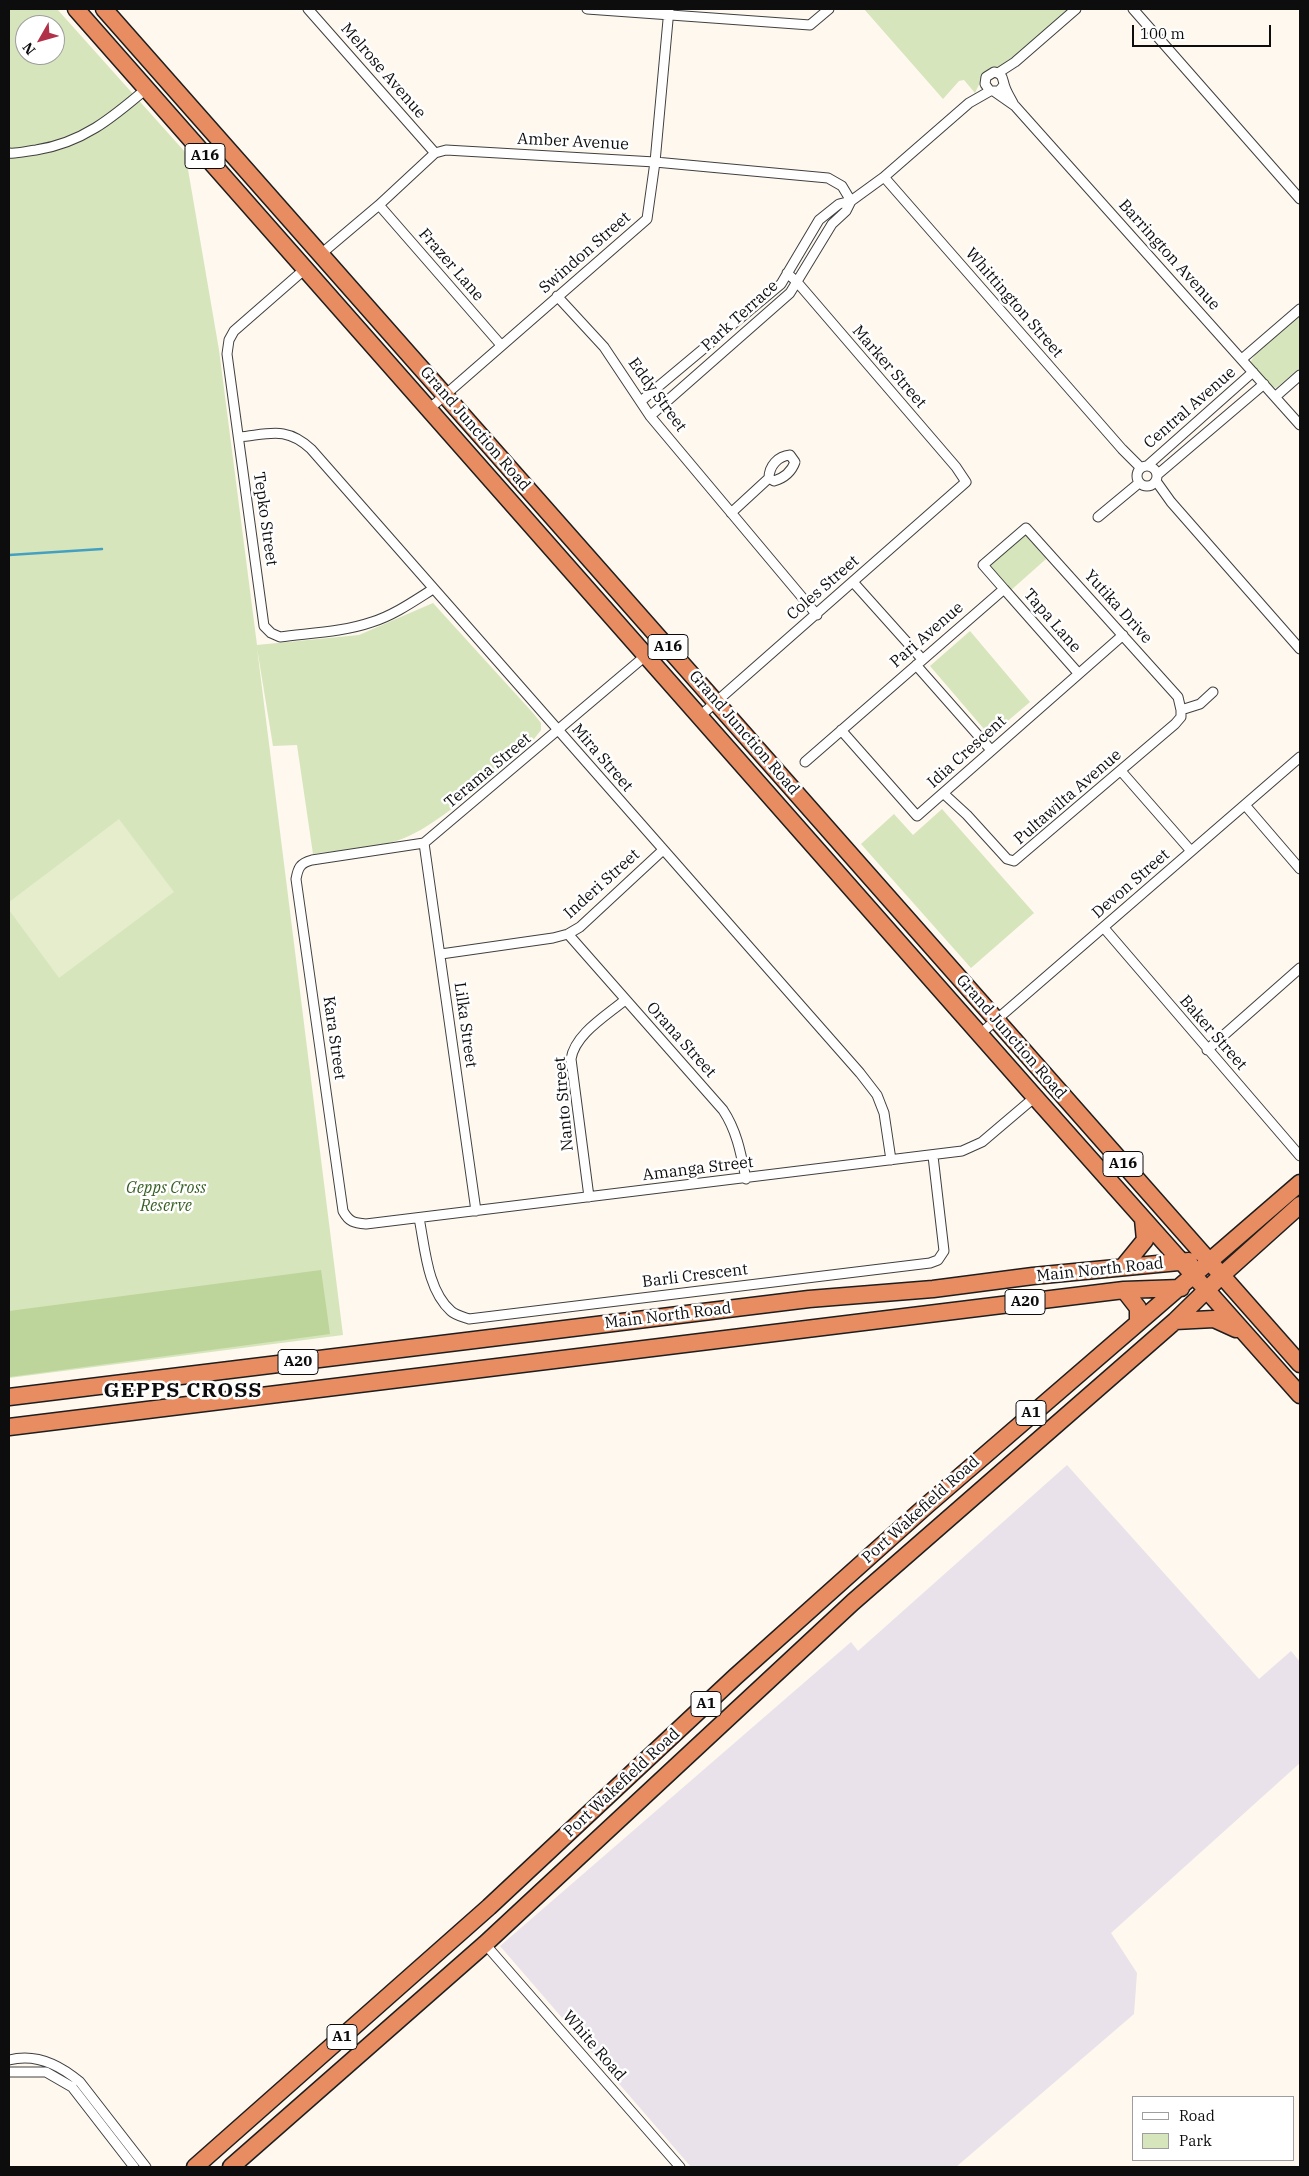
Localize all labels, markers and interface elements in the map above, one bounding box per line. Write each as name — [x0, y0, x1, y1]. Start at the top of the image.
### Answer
north arrow — [15, 15, 65, 65]
scale bar — [1134, 15, 1273, 47]
street label: Melrose Avenue — [336, 20, 430, 122]
text: 100 m — [1140, 24, 1185, 43]
text: N — [18, 39, 39, 59]
street label: Amber Avenue — [517, 129, 629, 155]
road number: A16 — [185, 144, 225, 168]
street label: Barrington Avenue — [1114, 196, 1224, 314]
street label: Swindon Street — [535, 208, 635, 298]
street label: Frazer Lane — [414, 225, 488, 305]
street label: Whittington Street — [961, 244, 1067, 362]
street label: Park Terrace — [698, 277, 782, 355]
street label: Marker Street — [848, 322, 930, 412]
street label: Eddy Street — [624, 354, 690, 436]
street label: Grand Junction Road — [416, 363, 534, 495]
street label: Central Avenue — [1140, 363, 1240, 453]
street label: Tepko Street — [249, 471, 281, 567]
street label: Coles Street — [783, 552, 863, 624]
street label: Yutika Drive — [1080, 566, 1156, 648]
street label: Tapa Lane — [1019, 585, 1085, 657]
street label: Pari Avenue — [887, 598, 967, 672]
road number: A16 — [648, 634, 688, 660]
street label: Grand Junction Road — [685, 667, 803, 799]
street label: Idia Crescent — [924, 712, 1010, 792]
street label: Mira Street — [567, 720, 637, 796]
street label: Terama Street — [441, 729, 535, 813]
street label: Pultawilta Avenue — [1011, 745, 1125, 849]
street label: Inderi Street — [560, 845, 644, 923]
street label: Devon Street — [1088, 845, 1174, 923]
street label: Grand Junction Road — [952, 971, 1070, 1103]
street label: Lilka Street — [450, 981, 480, 1069]
street label: Baker Street — [1175, 992, 1251, 1074]
street label: Kara Street — [319, 995, 349, 1081]
street label: Orana Street — [642, 998, 720, 1082]
street label: Nanto Street — [550, 1056, 578, 1152]
road number: A16 — [1103, 1152, 1143, 1176]
street label: Amanga Street — [642, 1153, 754, 1185]
park label: Gepps Cross Reserve — [126, 1178, 206, 1216]
street label: Main North Road — [1035, 1254, 1165, 1286]
street label: Barli Crescent — [641, 1260, 749, 1292]
road number: A20 — [1005, 1290, 1045, 1314]
street label: Main North Road — [603, 1299, 733, 1333]
road number: A20 — [278, 1350, 318, 1374]
district label: GEPPS CROSS — [102, 1378, 264, 1404]
road number: A1 — [1016, 1400, 1046, 1426]
street label: Port Wakefield Road — [858, 1452, 984, 1568]
road number: A1 — [691, 1692, 721, 1716]
street label: Port Wakefield Road — [560, 1724, 684, 1842]
street label: White Road — [558, 2007, 630, 2085]
road number: A1 — [327, 2024, 357, 2050]
legend — [1132, 2096, 1294, 2161]
text: Road — [1179, 2106, 1215, 2125]
text: Park — [1179, 2131, 1212, 2150]

